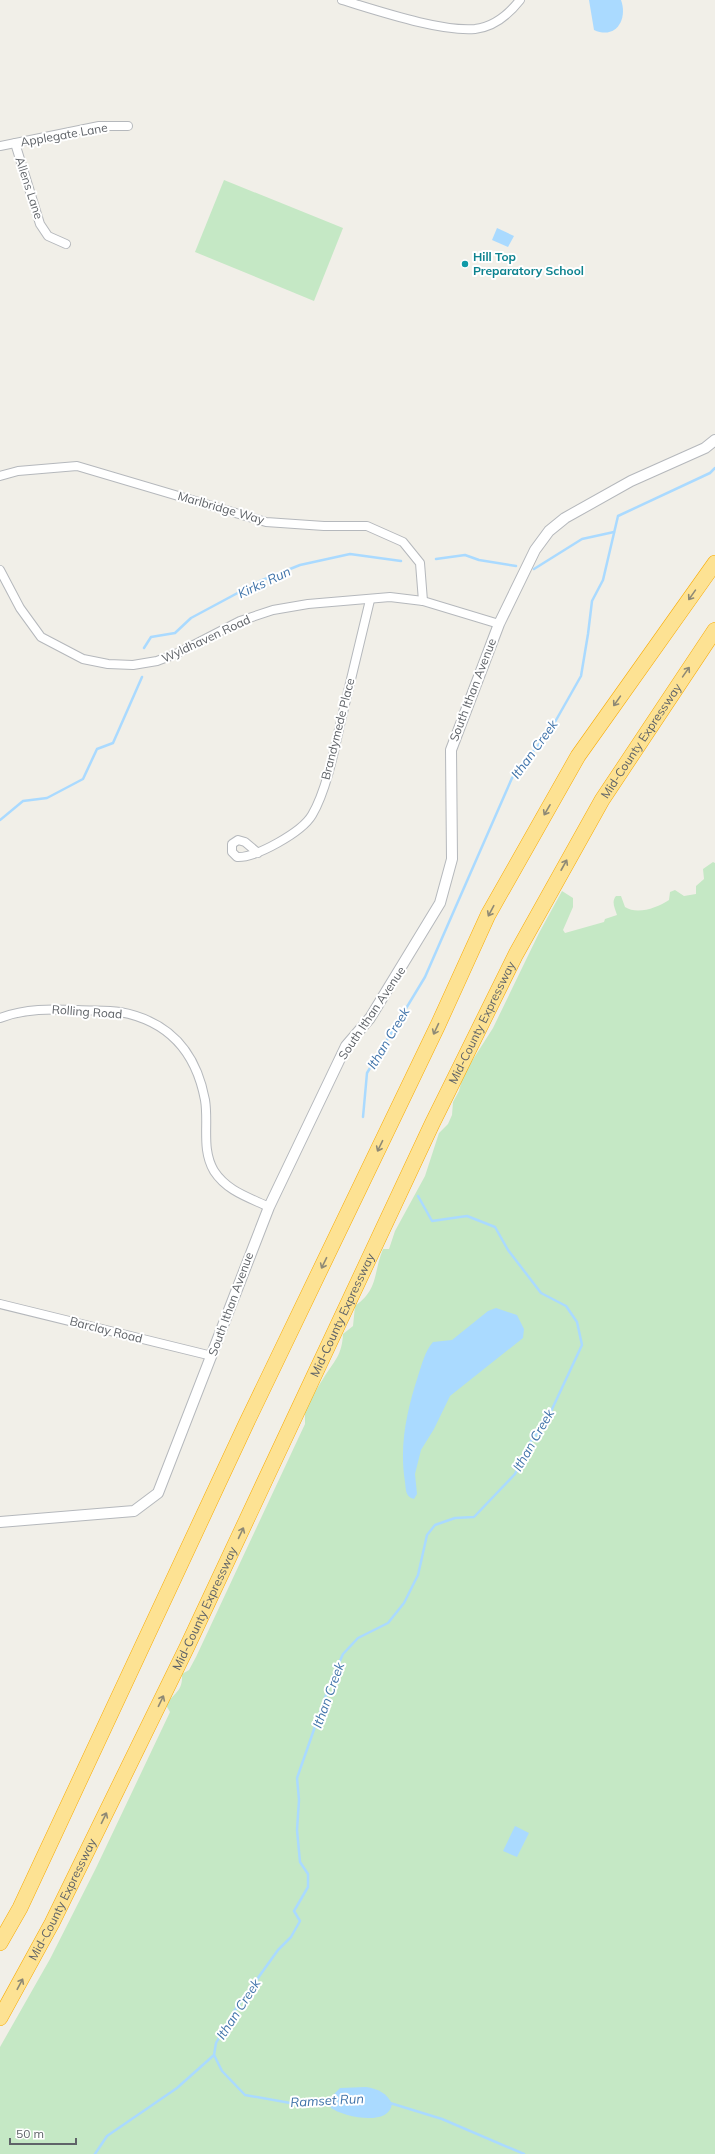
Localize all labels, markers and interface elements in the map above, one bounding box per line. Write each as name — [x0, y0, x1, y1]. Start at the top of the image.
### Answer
street label: Applegate Lane — [19, 119, 109, 150]
street label: Allens Lane — [12, 155, 47, 221]
place label: Hill Top Preparatory School — [473, 249, 584, 278]
marker: Hill Top Preparatory School — [460, 259, 470, 269]
street label: Marlbridge Way — [176, 488, 267, 527]
water label: Kirks Run — [235, 563, 293, 601]
one-way arrow — [688, 589, 697, 600]
street label: Wyldhaven Road — [159, 611, 252, 666]
street label: South Ithan Avenue — [446, 636, 499, 743]
one-way arrow — [682, 667, 690, 678]
street label: Brandymede Place — [318, 676, 357, 781]
street label: Mid-County Expressway — [597, 680, 685, 801]
one-way arrow — [613, 695, 621, 706]
water label: Ithan Creek — [507, 716, 561, 781]
one-way arrow — [543, 804, 551, 815]
one-way arrow — [561, 859, 569, 871]
one-way arrow — [487, 905, 494, 917]
street label: Mid-County Expressway — [445, 958, 518, 1086]
street label: South Ithan Avenue — [335, 963, 408, 1062]
street label: Rolling Road — [51, 1002, 123, 1021]
water label: Ithan Creek — [363, 1004, 413, 1072]
one-way arrow — [432, 1023, 439, 1035]
one-way arrow — [376, 1140, 383, 1152]
street label: South Ithan Avenue — [205, 1250, 256, 1358]
street label: Mid-County Expressway — [307, 1250, 378, 1379]
one-way arrow — [320, 1257, 327, 1269]
street label: Barclay Road — [68, 1313, 144, 1346]
water label: Ithan Creek — [509, 1406, 557, 1474]
one-way arrow — [238, 1528, 245, 1540]
street label: Mid-County Expressway — [169, 1543, 240, 1673]
water label: Ithan Creek — [309, 1660, 347, 1730]
one-way arrow — [158, 1695, 165, 1707]
one-way arrow — [101, 1812, 108, 1824]
street label: Mid-County Expressway — [25, 1835, 100, 1963]
water label: Ithan Creek — [213, 1976, 264, 2042]
one-way arrow — [16, 1978, 24, 1990]
water label: Ramset Run — [290, 2090, 364, 2110]
scale bar — [10, 2120, 76, 2146]
text: 50 m — [16, 2126, 44, 2141]

